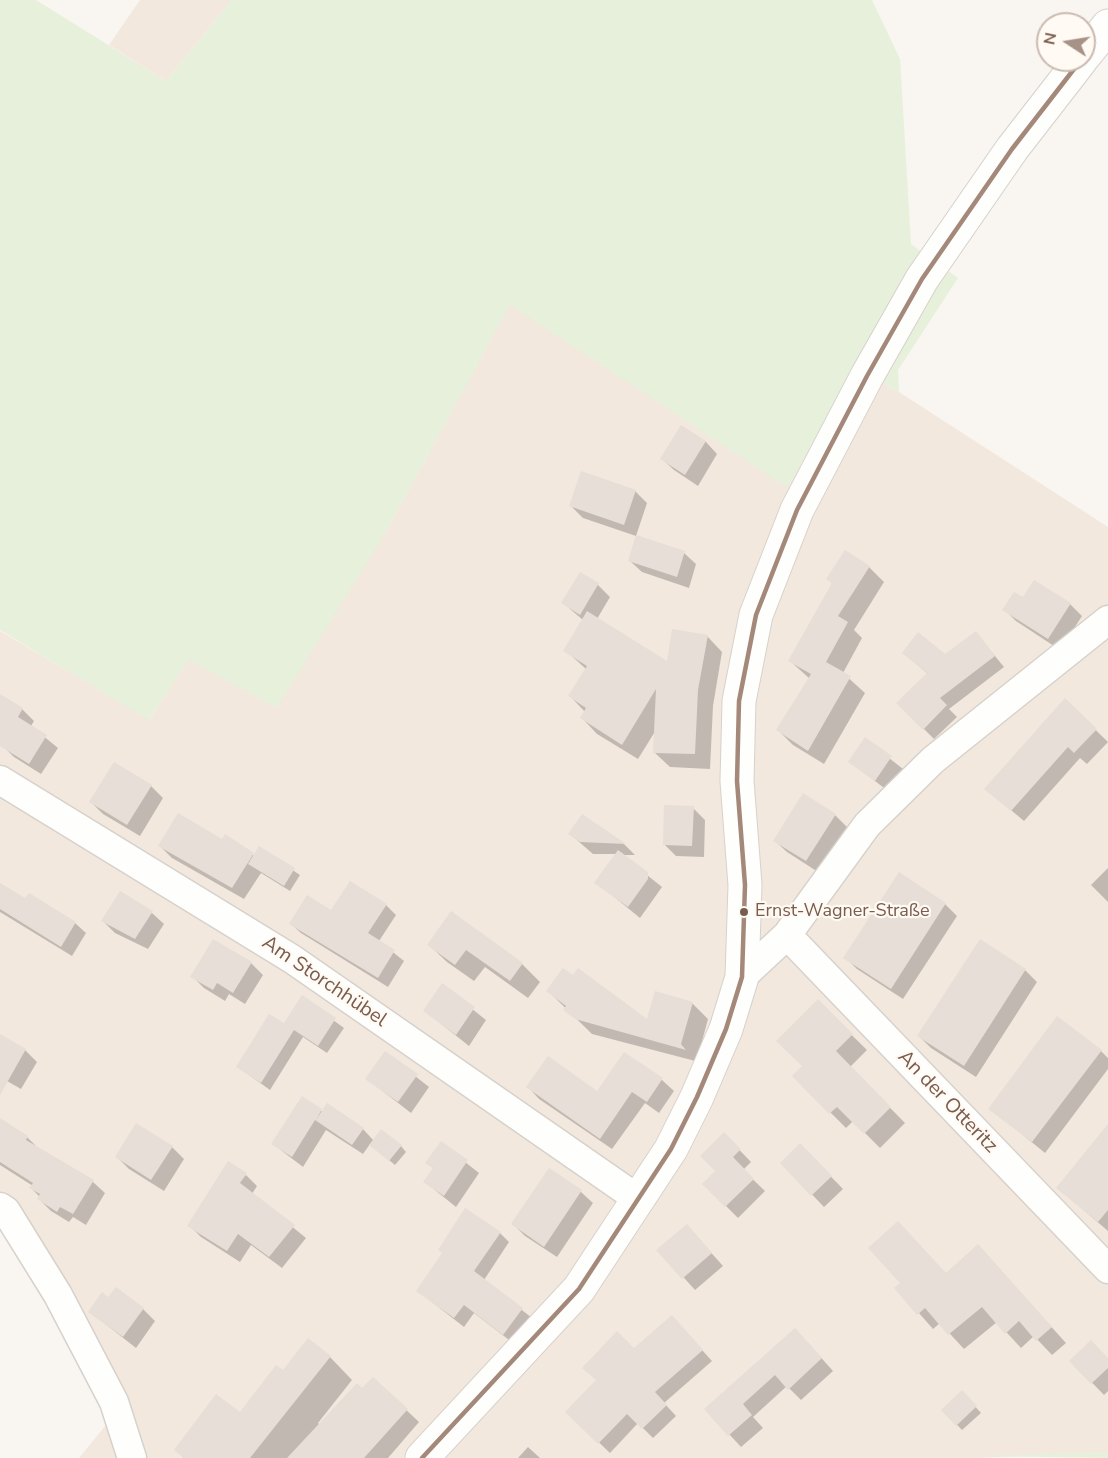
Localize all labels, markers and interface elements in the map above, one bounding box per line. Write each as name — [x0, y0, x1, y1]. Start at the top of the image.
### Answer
north arrow — [1036, 12, 1096, 72]
text: N — [1038, 31, 1062, 47]
place label: Ernst-Wagner-Straße — [755, 901, 929, 923]
marker: Ernst-Wagner-Straße — [738, 906, 750, 918]
street label: Am Storchhübel — [257, 931, 391, 1033]
street label: An der Otteritz — [892, 1046, 1002, 1158]

